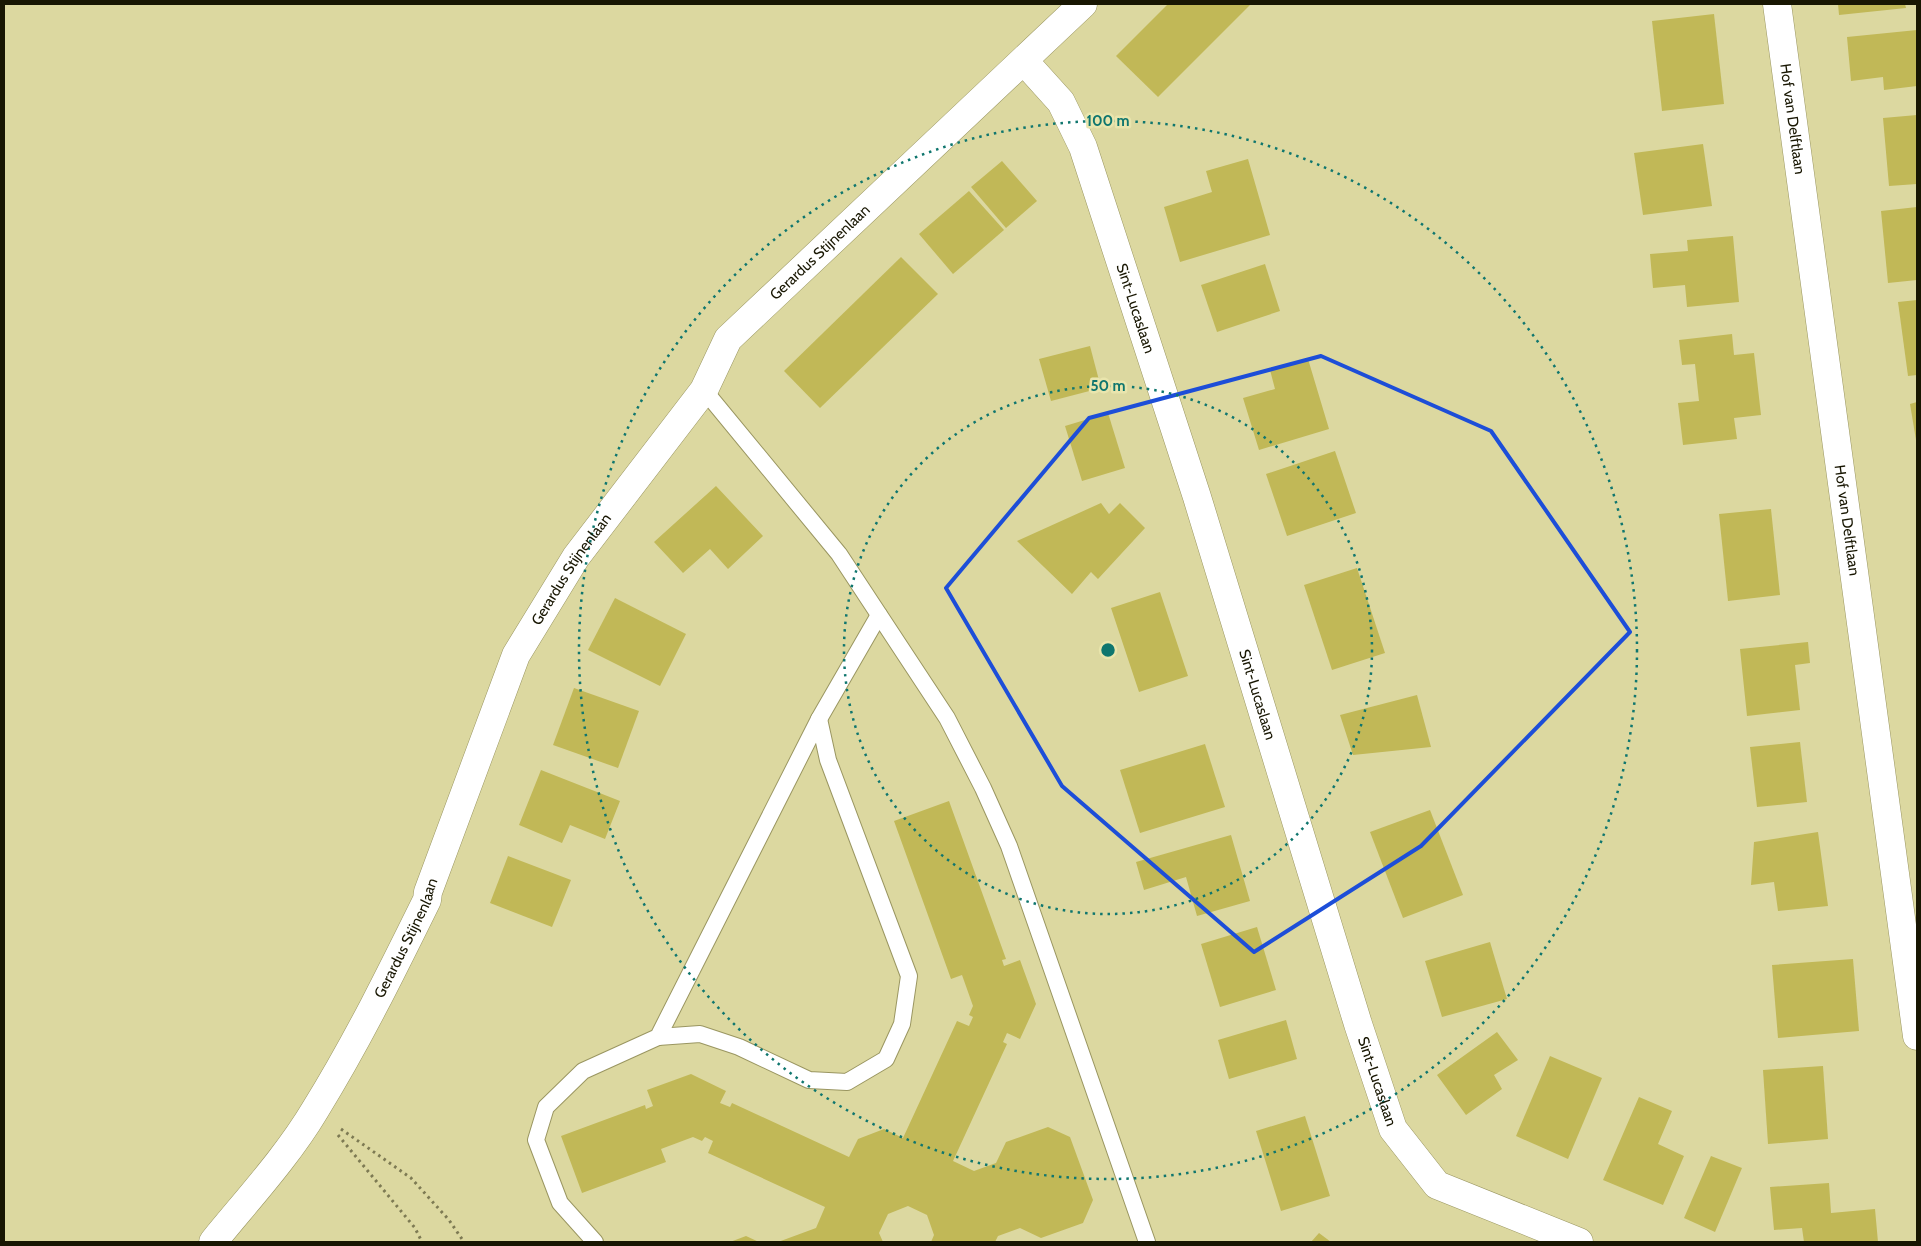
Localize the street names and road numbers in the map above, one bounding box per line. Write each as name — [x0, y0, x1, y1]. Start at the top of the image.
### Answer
street label: Hof van Delftlaan — [1776, 62, 1809, 175]
street label: Gerardus Stijnenlaan — [766, 201, 874, 304]
street label: Sint-Lucaslaan — [1113, 261, 1159, 356]
street label: Hof van Delftlaan — [1831, 464, 1863, 577]
street label: Gerardus Stijnenlaan — [527, 510, 615, 628]
street label: Sint-Lucaslaan — [1235, 647, 1280, 742]
street label: Gerardus Stijnenlaan — [370, 876, 441, 1001]
street label: Sint-Lucaslaan — [1354, 1034, 1400, 1129]

